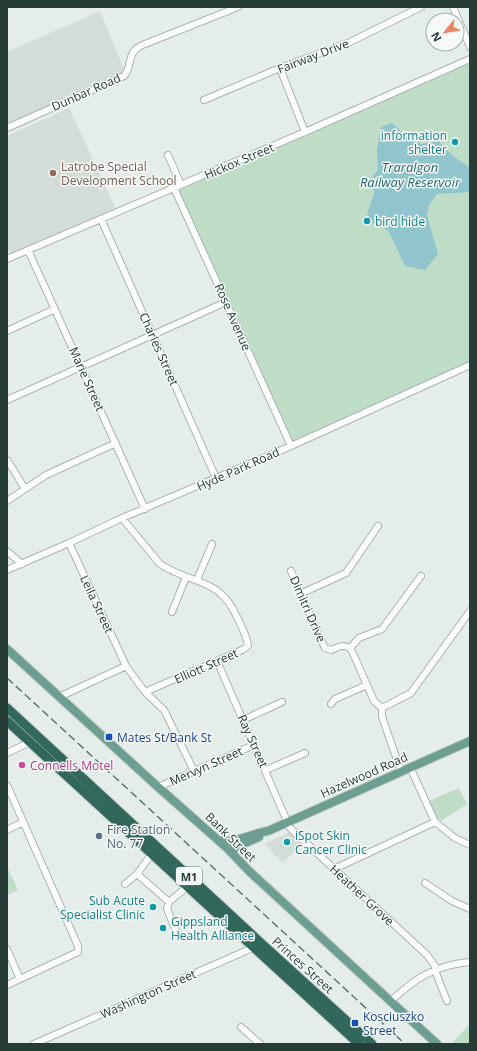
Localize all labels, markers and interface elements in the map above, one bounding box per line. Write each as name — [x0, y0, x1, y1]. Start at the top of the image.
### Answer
north arrow — [425, 12, 465, 52]
text: N — [427, 30, 445, 45]
street label: Fairway Drive — [275, 34, 351, 77]
street label: Dunbar Road — [49, 69, 123, 115]
place label: information shelter — [381, 127, 447, 158]
marker: information shelter — [450, 137, 460, 147]
street label: Hickox Street — [202, 139, 276, 183]
place label: Latrobe Special Development School — [61, 158, 177, 189]
water label: Traralgon Railway Reservoir — [360, 158, 461, 191]
marker: Latrobe Special Development School — [48, 168, 58, 178]
place label: bird hide — [375, 213, 425, 230]
marker: bird hide — [362, 216, 372, 226]
street label: Rose Avenue — [211, 281, 256, 354]
street label: Charles Street — [135, 310, 183, 388]
street label: Marie Street — [65, 344, 109, 414]
street label: Hyde Park Road — [194, 443, 282, 495]
street label: Leila Street — [76, 572, 118, 636]
street label: Dimitri Drive — [286, 573, 330, 645]
street label: Elliott Street — [171, 644, 241, 688]
street label: Ray Street — [234, 712, 272, 770]
place label: Mates St/Bank St — [117, 729, 212, 746]
marker: Mates St/Bank St — [104, 732, 114, 742]
street label: Mervyn Street — [167, 742, 245, 790]
street label: Hazelwood Road — [318, 748, 410, 802]
place label: Connells Motel — [30, 757, 113, 774]
marker: Connells Motel — [17, 760, 27, 770]
street label: Bank Street — [202, 808, 260, 866]
place label: Fire Station No. 77 — [107, 821, 170, 852]
place label: iSpot Skin Cancer Clinic — [295, 827, 367, 858]
marker: Fire Station No. 77 — [94, 831, 104, 841]
marker: iSpot Skin Cancer Clinic — [282, 837, 292, 847]
street label: Heather Grove — [326, 861, 398, 929]
road number: M1 — [176, 867, 202, 885]
place label: Sub Acute Specialist Clinic — [60, 892, 145, 923]
marker: Sub Acute Specialist Clinic — [148, 902, 158, 912]
place label: Gippsland Health Alliance — [171, 913, 254, 944]
marker: Gippsland Health Alliance — [158, 923, 168, 933]
street label: Princes Street — [269, 933, 337, 997]
street label: Washington Street — [97, 965, 199, 1023]
place label: Kosciuszko Street — [363, 1008, 424, 1039]
marker: Kosciuszko Street — [350, 1018, 360, 1028]

